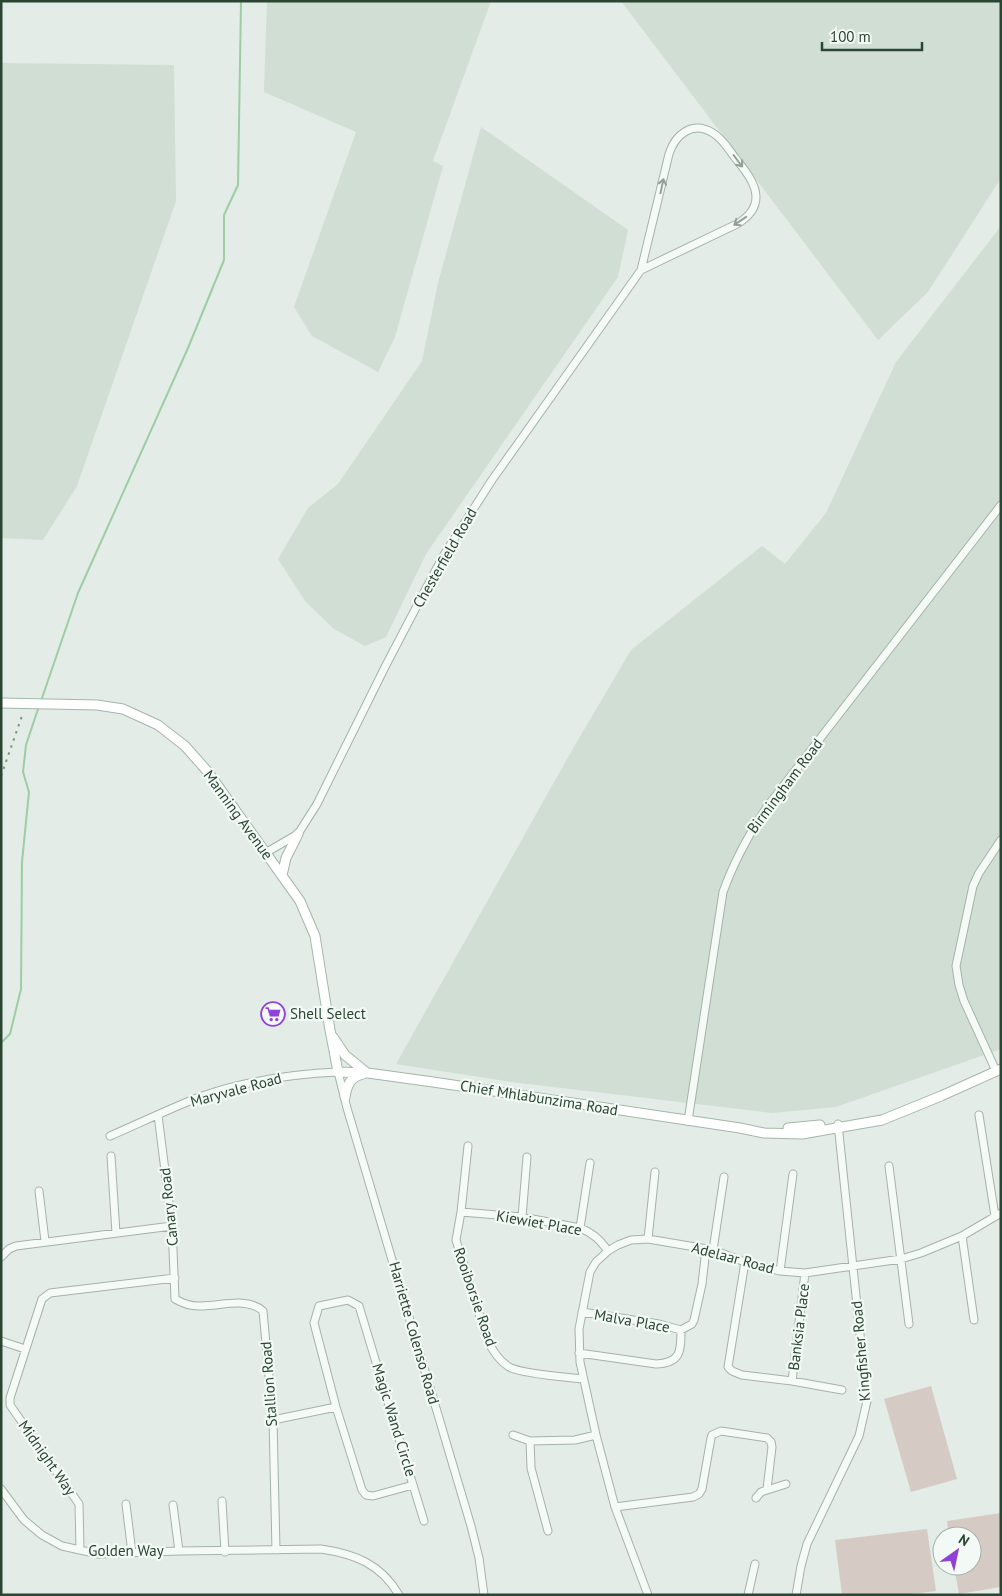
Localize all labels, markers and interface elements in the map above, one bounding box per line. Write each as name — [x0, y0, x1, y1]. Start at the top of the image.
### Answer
scale bar — [822, 20, 922, 52]
text: 100 m — [830, 27, 871, 46]
one-way arrow — [732, 154, 743, 167]
one-way arrow — [658, 179, 667, 195]
one-way arrow — [733, 217, 747, 227]
street label: Chesterfield Road — [408, 504, 481, 611]
street label: Birmingham Road — [743, 734, 826, 837]
street label: Manning Avenue — [199, 766, 277, 863]
supermarket icon: Shell Select — [260, 1001, 286, 1027]
place label: Shell Select — [290, 1004, 366, 1023]
street label: Maryvale Road — [188, 1068, 284, 1111]
street label: Chief Mhlabunzima Road — [459, 1076, 619, 1119]
street label: Canary Road — [155, 1167, 182, 1247]
street label: Kiewiet Place — [495, 1206, 583, 1239]
street label: Adelaar Road — [690, 1237, 776, 1278]
street label: Rooiborsie Road — [450, 1245, 501, 1349]
street label: Harriette Colenso Road — [385, 1259, 444, 1406]
street label: Banksia Place — [784, 1282, 813, 1372]
street label: Kingfisher Road — [847, 1300, 874, 1402]
street label: Malva Place — [593, 1305, 671, 1337]
street label: Stallion Road — [256, 1341, 281, 1427]
street label: Magic Wand Circle — [368, 1361, 421, 1479]
street label: Midnight Way — [15, 1416, 80, 1499]
north arrow — [932, 1526, 982, 1576]
text: N — [955, 1530, 973, 1550]
street label: Golden Way — [88, 1541, 164, 1560]

